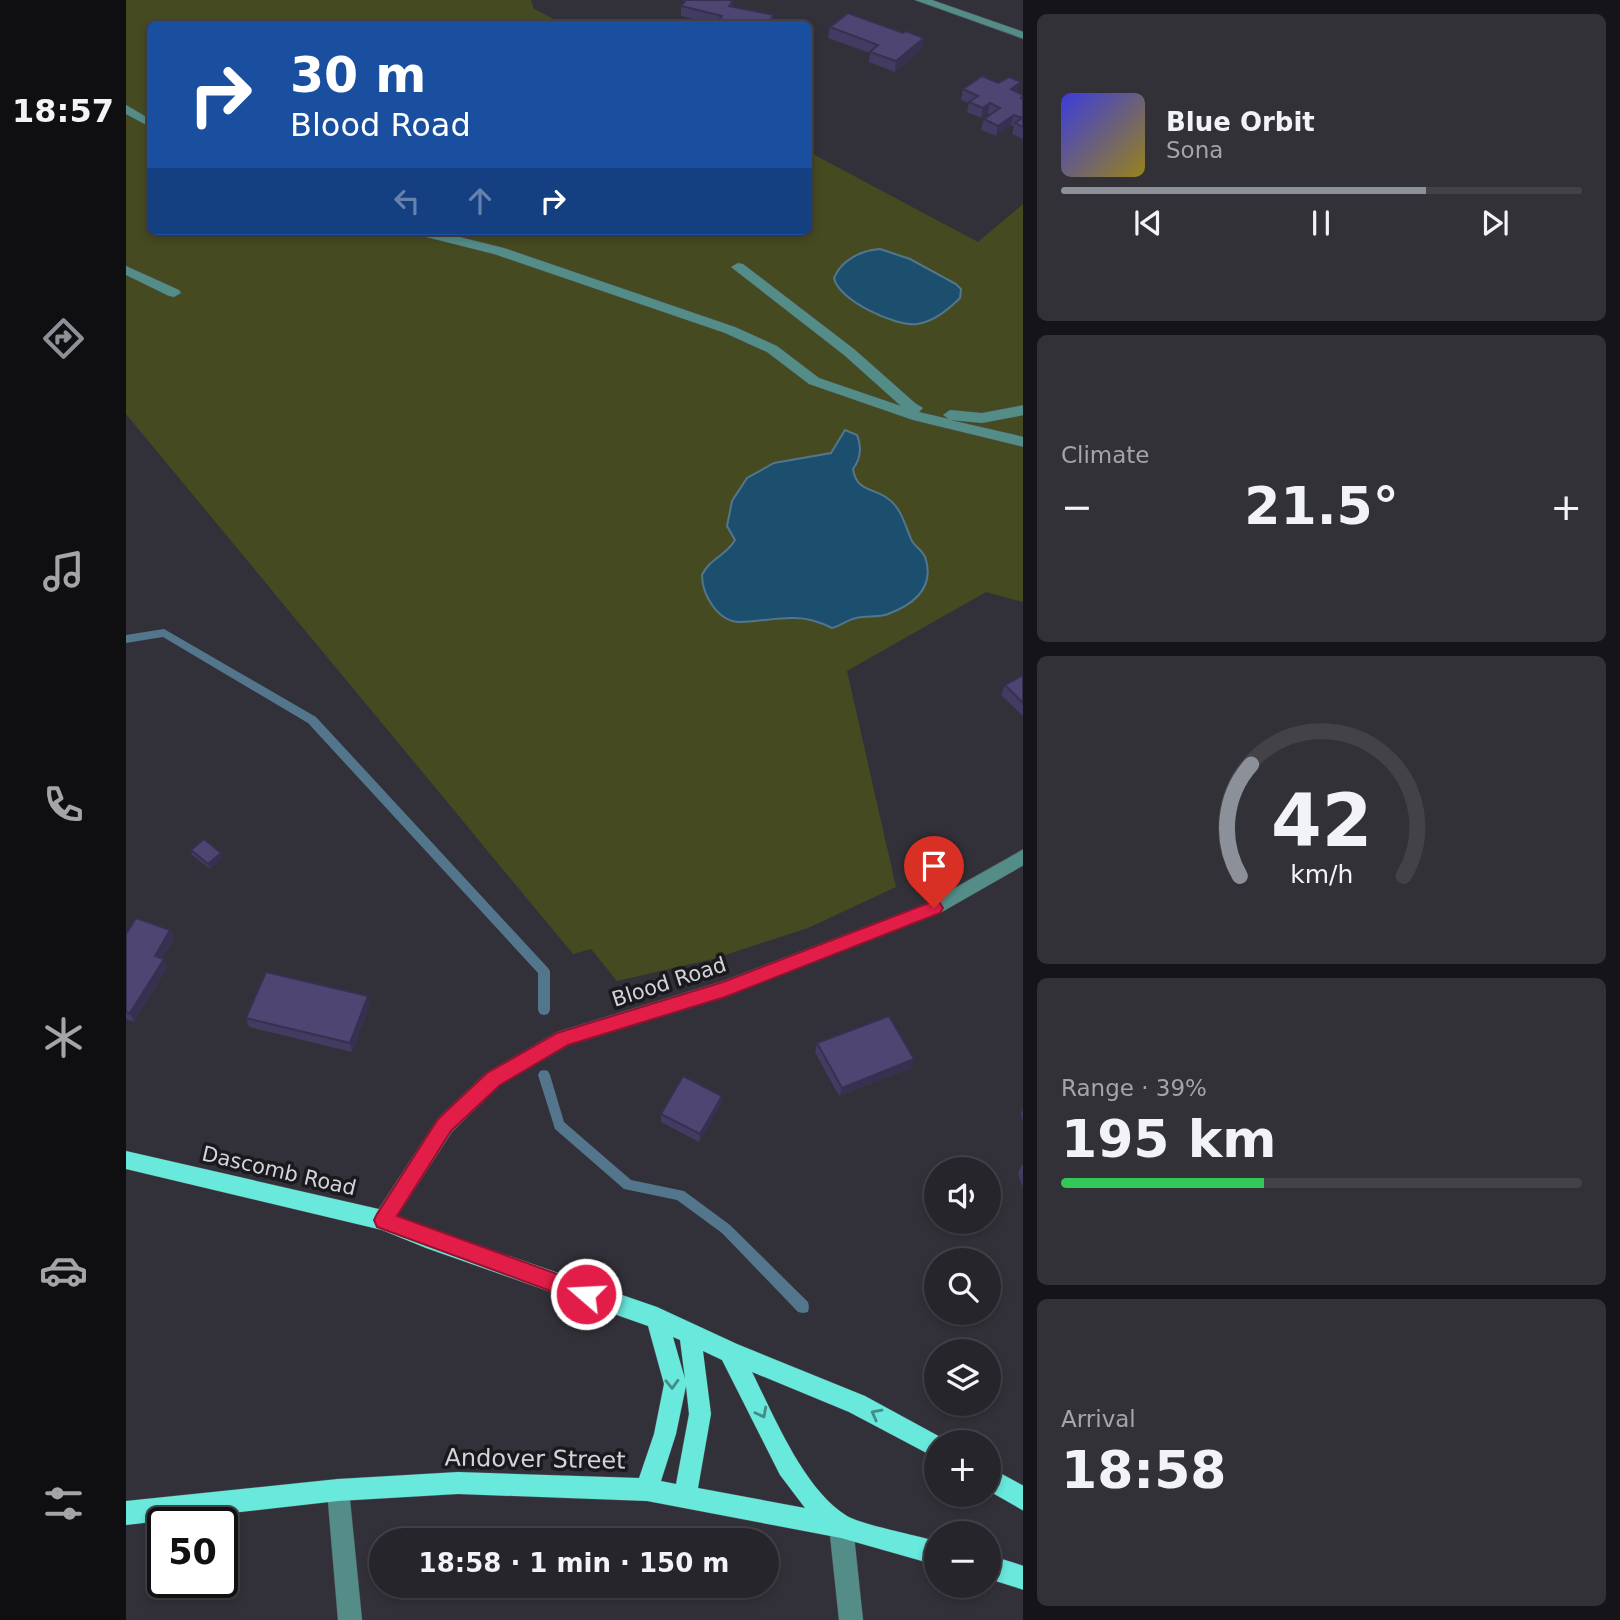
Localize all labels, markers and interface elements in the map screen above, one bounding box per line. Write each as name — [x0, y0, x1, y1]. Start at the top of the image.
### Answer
text: 30 m — [290, 47, 426, 104]
icon: right — [175, 49, 266, 140]
text: 18:57 — [12, 92, 114, 130]
text: Blood Road — [290, 106, 471, 144]
text: Blue Orbit — [1166, 107, 1315, 137]
text: Sona — [1166, 137, 1223, 163]
icon: left — [388, 182, 426, 220]
icon: ahead — [461, 182, 499, 220]
icon: right — [534, 182, 572, 220]
icon: previous — [1129, 204, 1167, 242]
icon: pause — [1302, 204, 1340, 242]
icon: next — [1476, 204, 1514, 242]
icon: directions — [39, 314, 88, 363]
text: Climate — [1061, 442, 1150, 468]
text: 21.5° — [1244, 476, 1399, 536]
text: − — [1061, 485, 1093, 529]
text: + — [1550, 485, 1582, 529]
icon: music — [39, 547, 88, 596]
text: 42 — [1271, 778, 1372, 863]
icon: phone — [39, 780, 88, 829]
pin — [904, 836, 964, 908]
icon: arrive — [915, 847, 953, 885]
text: km/h — [1290, 860, 1353, 889]
street label: Blood Road — [609, 952, 729, 1012]
icon: climate — [39, 1013, 88, 1062]
text: Range · 39% — [1061, 1075, 1207, 1101]
text: 195 km — [1061, 1109, 1276, 1169]
street label: Dascomb Road — [200, 1142, 358, 1200]
map controls — [924, 1157, 1001, 1598]
button: sound — [924, 1157, 1001, 1234]
icon: car — [39, 1246, 88, 1295]
button: search — [924, 1248, 1001, 1325]
position arrow — [549, 1257, 623, 1331]
button: layers — [924, 1339, 1001, 1416]
one-way arrow — [664, 1379, 680, 1390]
one-way arrow — [754, 1405, 767, 1418]
text: Arrival — [1061, 1406, 1136, 1432]
one-way arrow — [871, 1409, 883, 1422]
button: + — [924, 1430, 1001, 1507]
text: 18:58 — [1061, 1440, 1227, 1500]
street label: Andover Street — [444, 1443, 626, 1475]
icon: filters — [39, 1479, 88, 1528]
speed limit sign: 50 — [147, 1507, 238, 1598]
button: − — [924, 1521, 1001, 1598]
text: 18:58 · 1 min · 150 m — [419, 1548, 729, 1578]

